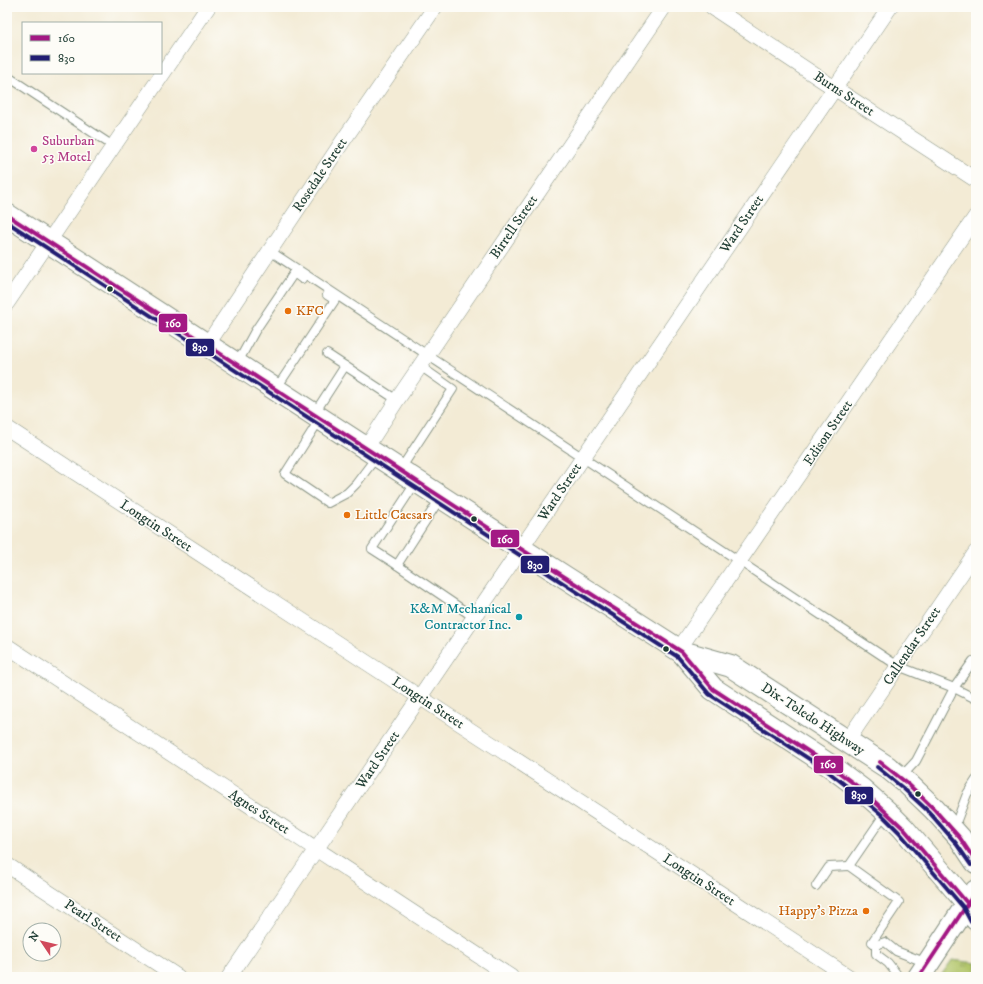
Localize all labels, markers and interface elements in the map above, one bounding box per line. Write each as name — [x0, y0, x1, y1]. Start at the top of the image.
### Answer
legend — [22, 22, 162, 74]
text: 160 — [58, 31, 75, 46]
text: 830 — [58, 51, 75, 66]
street label: Burns Street — [810, 68, 878, 121]
place label: Suburban 53 Motel — [42, 132, 95, 166]
street label: Rosedale Street — [289, 134, 352, 215]
marker: Suburban 53 Motel — [29, 144, 39, 154]
street label: Birrell Street — [486, 191, 542, 262]
street label: Ward Street — [715, 191, 768, 257]
unlabelled marker — [105, 284, 115, 294]
place label: KFC — [296, 302, 324, 320]
marker: KFC — [283, 306, 293, 316]
line badge: 160 — [158, 313, 188, 333]
text: 160 — [165, 317, 181, 331]
line badge: 830 — [185, 338, 215, 357]
text: 830 — [192, 341, 208, 355]
street label: Edison Street — [799, 396, 857, 469]
street label: Ward Street — [533, 459, 586, 525]
street label: Longtin Street — [116, 496, 196, 556]
place label: Little Caesars — [355, 506, 432, 524]
marker: Little Caesars — [342, 510, 352, 520]
unlabelled marker — [469, 514, 479, 524]
line badge: 160 — [490, 529, 520, 548]
text: 160 — [497, 533, 513, 547]
line badge: 830 — [520, 555, 550, 574]
text: 830 — [527, 559, 543, 573]
place label: K&M Mechanical Contractor Inc. — [410, 600, 512, 634]
street label: Callendar Street — [879, 603, 945, 689]
marker: K&M Mechanical Contractor Inc. — [514, 612, 524, 622]
unlabelled marker — [661, 644, 671, 654]
street label: Longtin Street — [388, 673, 468, 733]
street label: Dix-Toledo Highway — [758, 679, 869, 759]
street label: Ward Street — [351, 727, 404, 793]
line badge: 160 — [813, 755, 844, 774]
text: 160 — [820, 758, 836, 772]
street label: Agnes Street — [225, 786, 294, 839]
line badge: 830 — [844, 786, 874, 805]
text: 830 — [851, 789, 867, 803]
unlabelled marker — [913, 789, 923, 799]
street label: Longtin Street — [659, 850, 739, 910]
street label: Pearl Street — [61, 896, 126, 947]
place label: Happy's Pizza — [779, 902, 858, 920]
marker: Happy's Pizza — [861, 906, 871, 916]
north arrow — [22, 922, 62, 962]
text: N — [26, 929, 43, 945]

